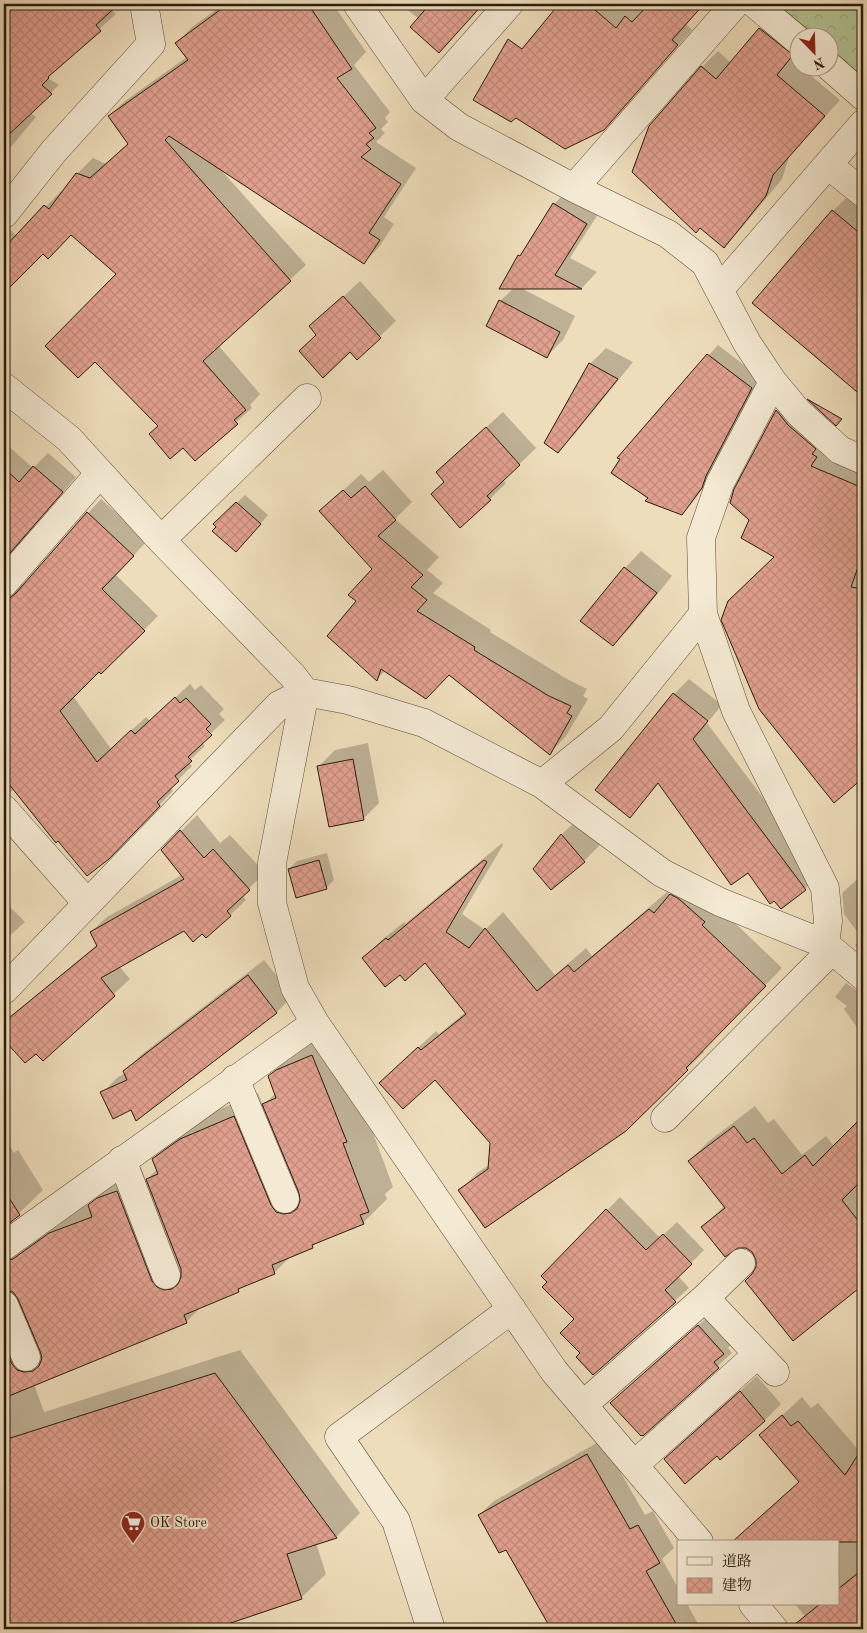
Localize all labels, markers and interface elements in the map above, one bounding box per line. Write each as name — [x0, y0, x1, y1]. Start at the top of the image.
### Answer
north arrow — [790, 28, 840, 78]
text: N — [811, 55, 826, 72]
supermarket icon: OK Store — [120, 1510, 146, 1544]
place label: OK Store — [150, 1516, 207, 1530]
legend — [677, 1540, 840, 1606]
text: 道路 — [722, 1553, 752, 1570]
text: 建物 — [722, 1577, 752, 1594]

